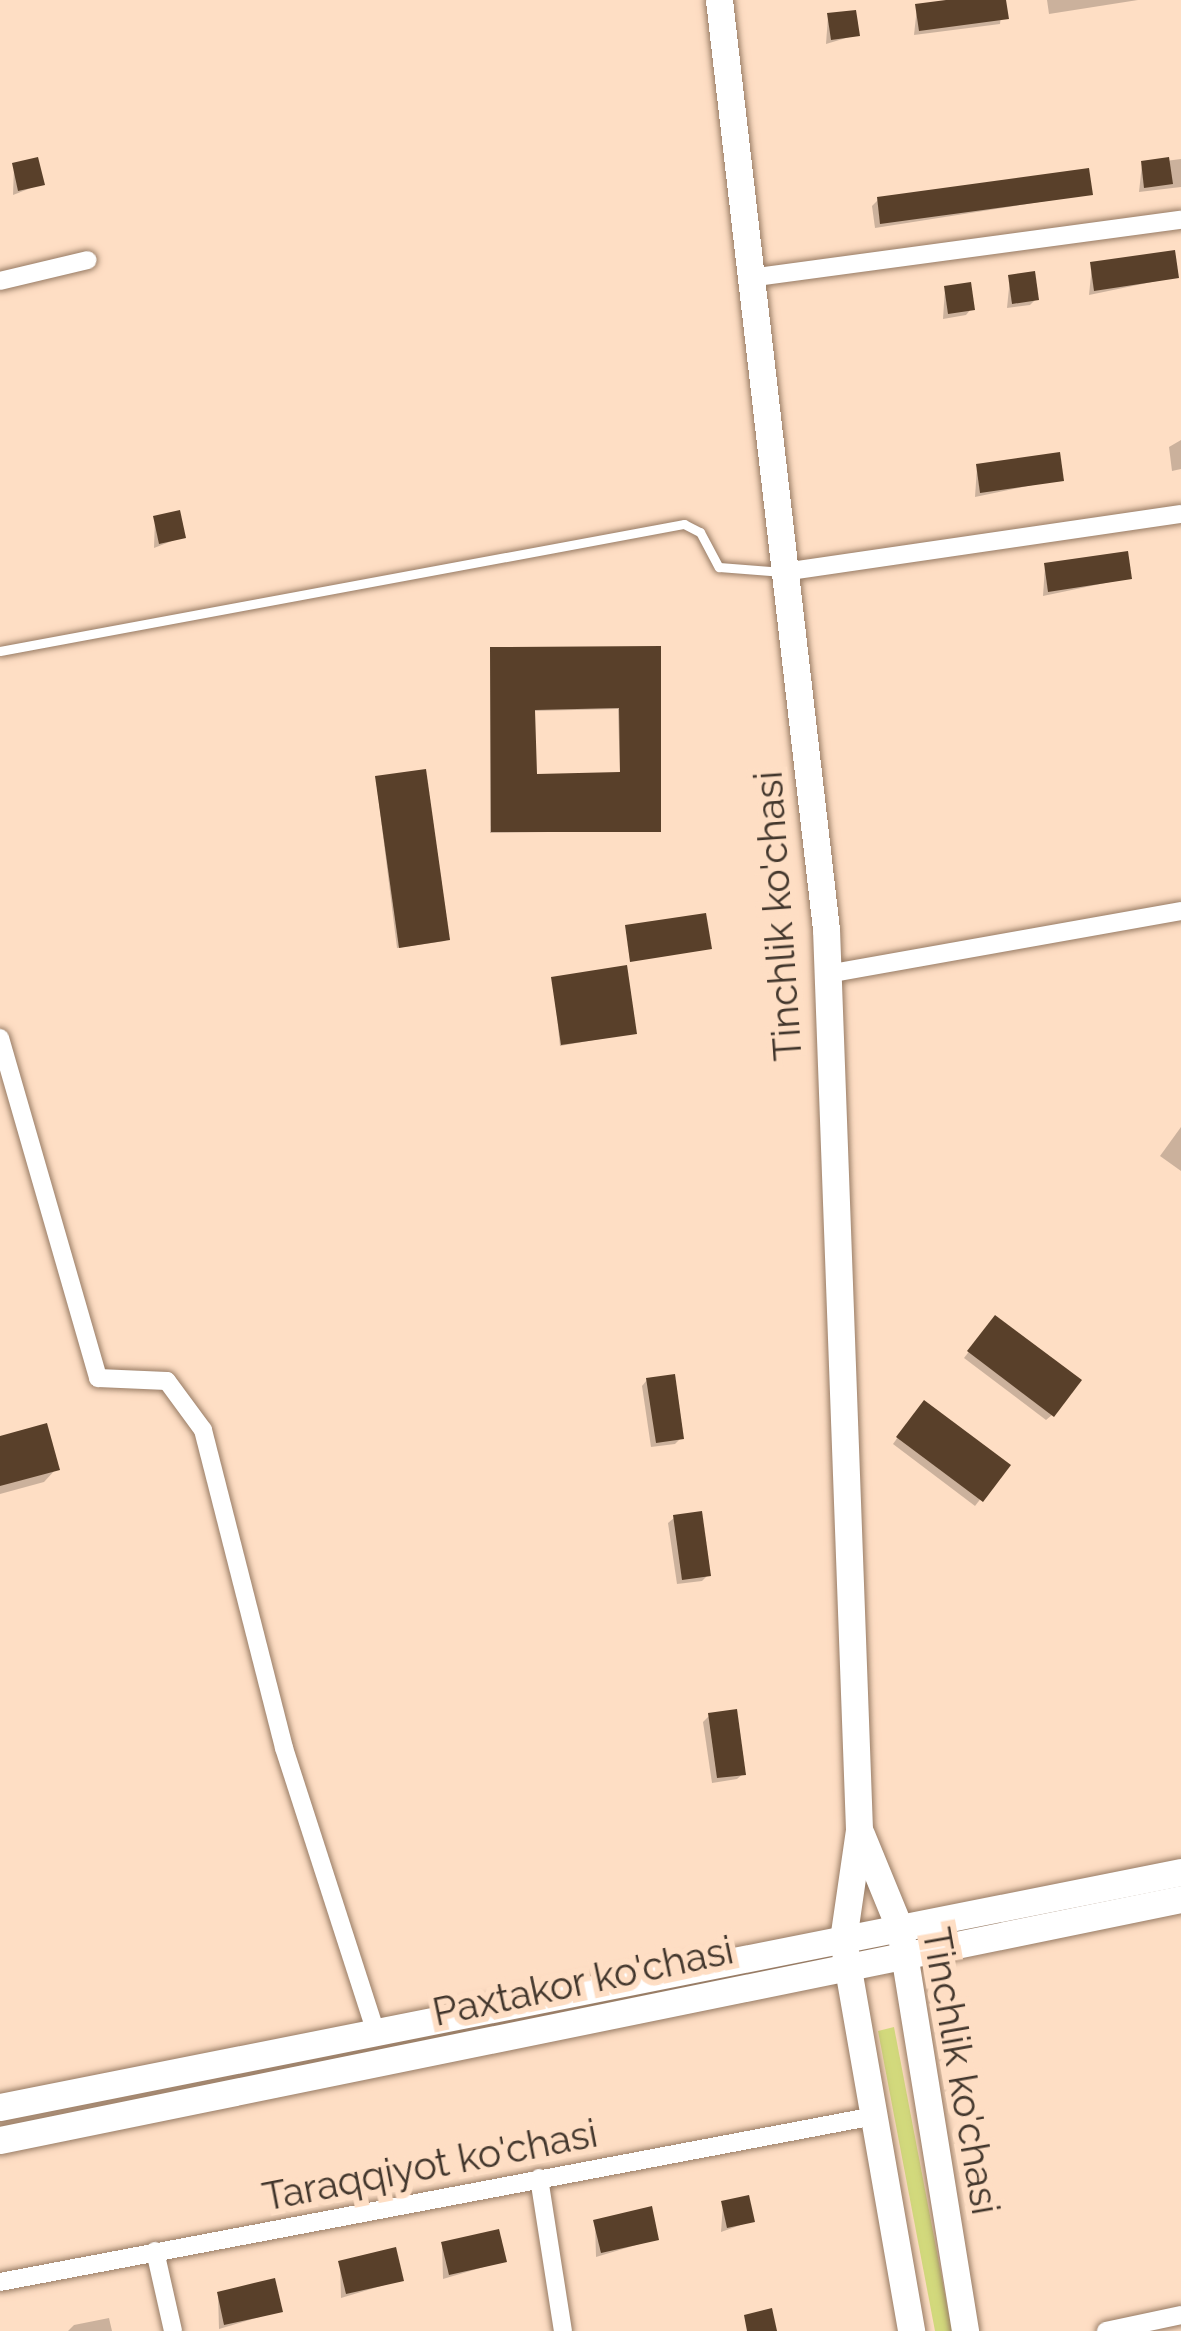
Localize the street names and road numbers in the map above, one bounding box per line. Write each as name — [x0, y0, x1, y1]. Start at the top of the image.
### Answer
street label: Tinchlik ko'chasi — [745, 770, 811, 1062]
street label: Tinchlik ko'chasi — [913, 1924, 1009, 2218]
street label: Paxtakor ko'chasi — [428, 1926, 738, 2036]
street label: Taraqqiyot ko'chasi — [259, 2110, 601, 2220]

